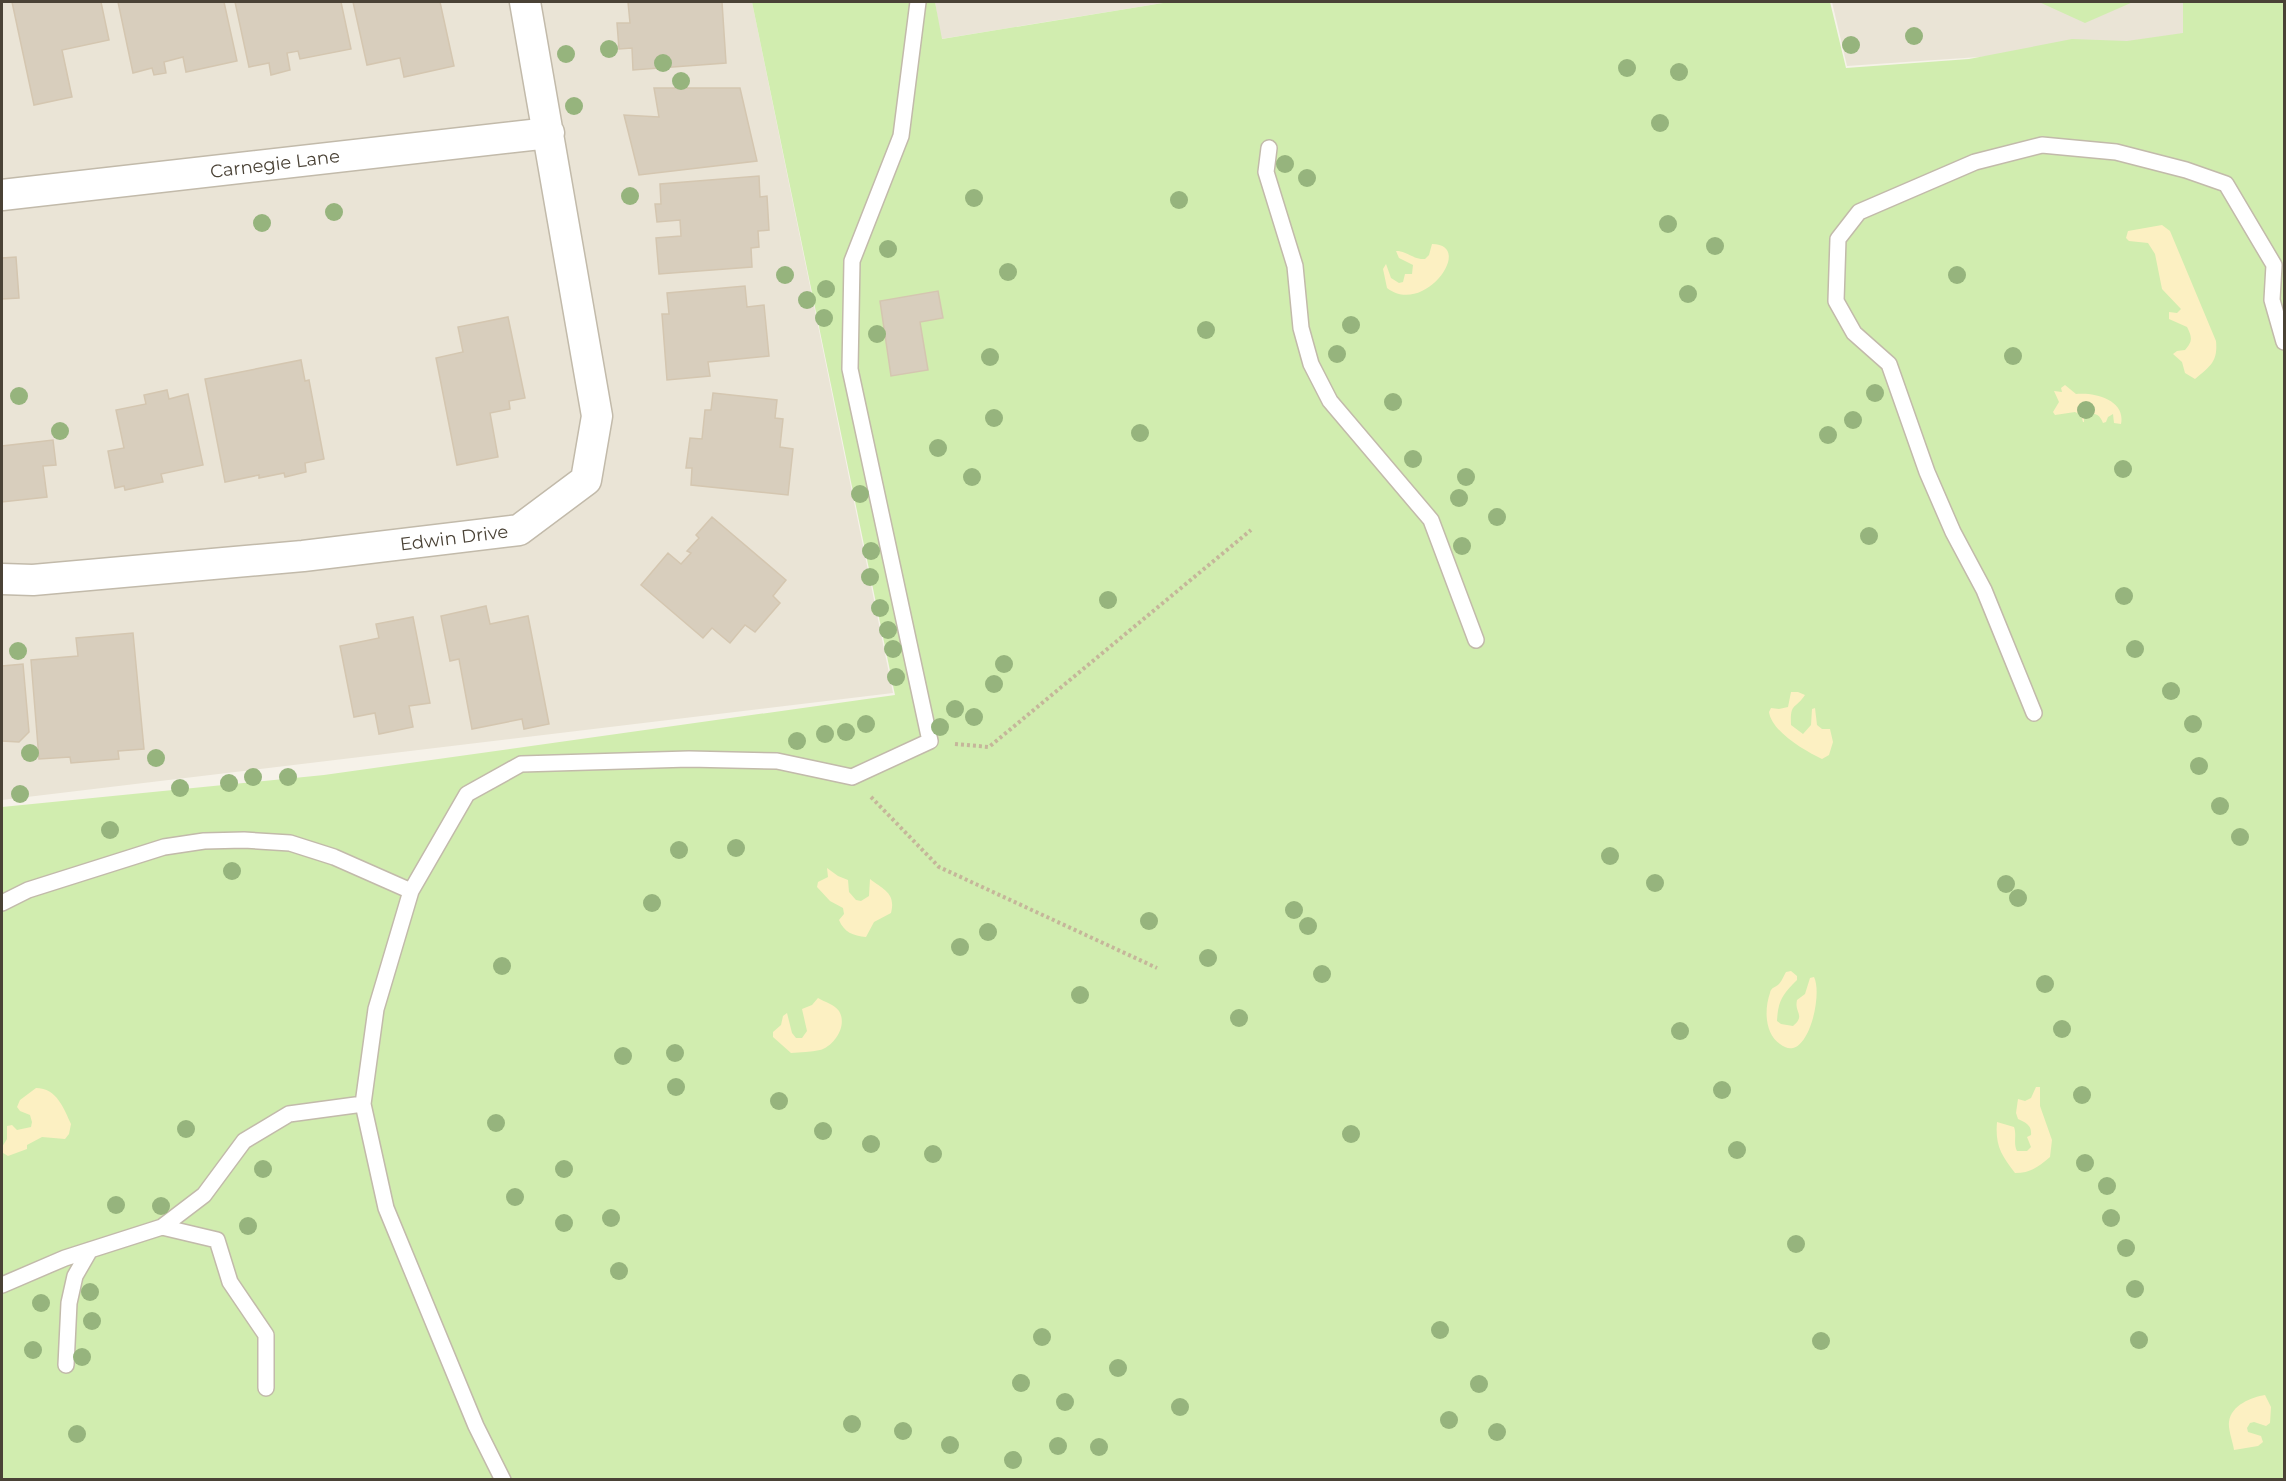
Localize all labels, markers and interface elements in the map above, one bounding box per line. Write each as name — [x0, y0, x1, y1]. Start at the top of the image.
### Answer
street label: Carnegie Lane — [209, 145, 341, 183]
street label: Edwin Drive — [399, 520, 509, 556]

